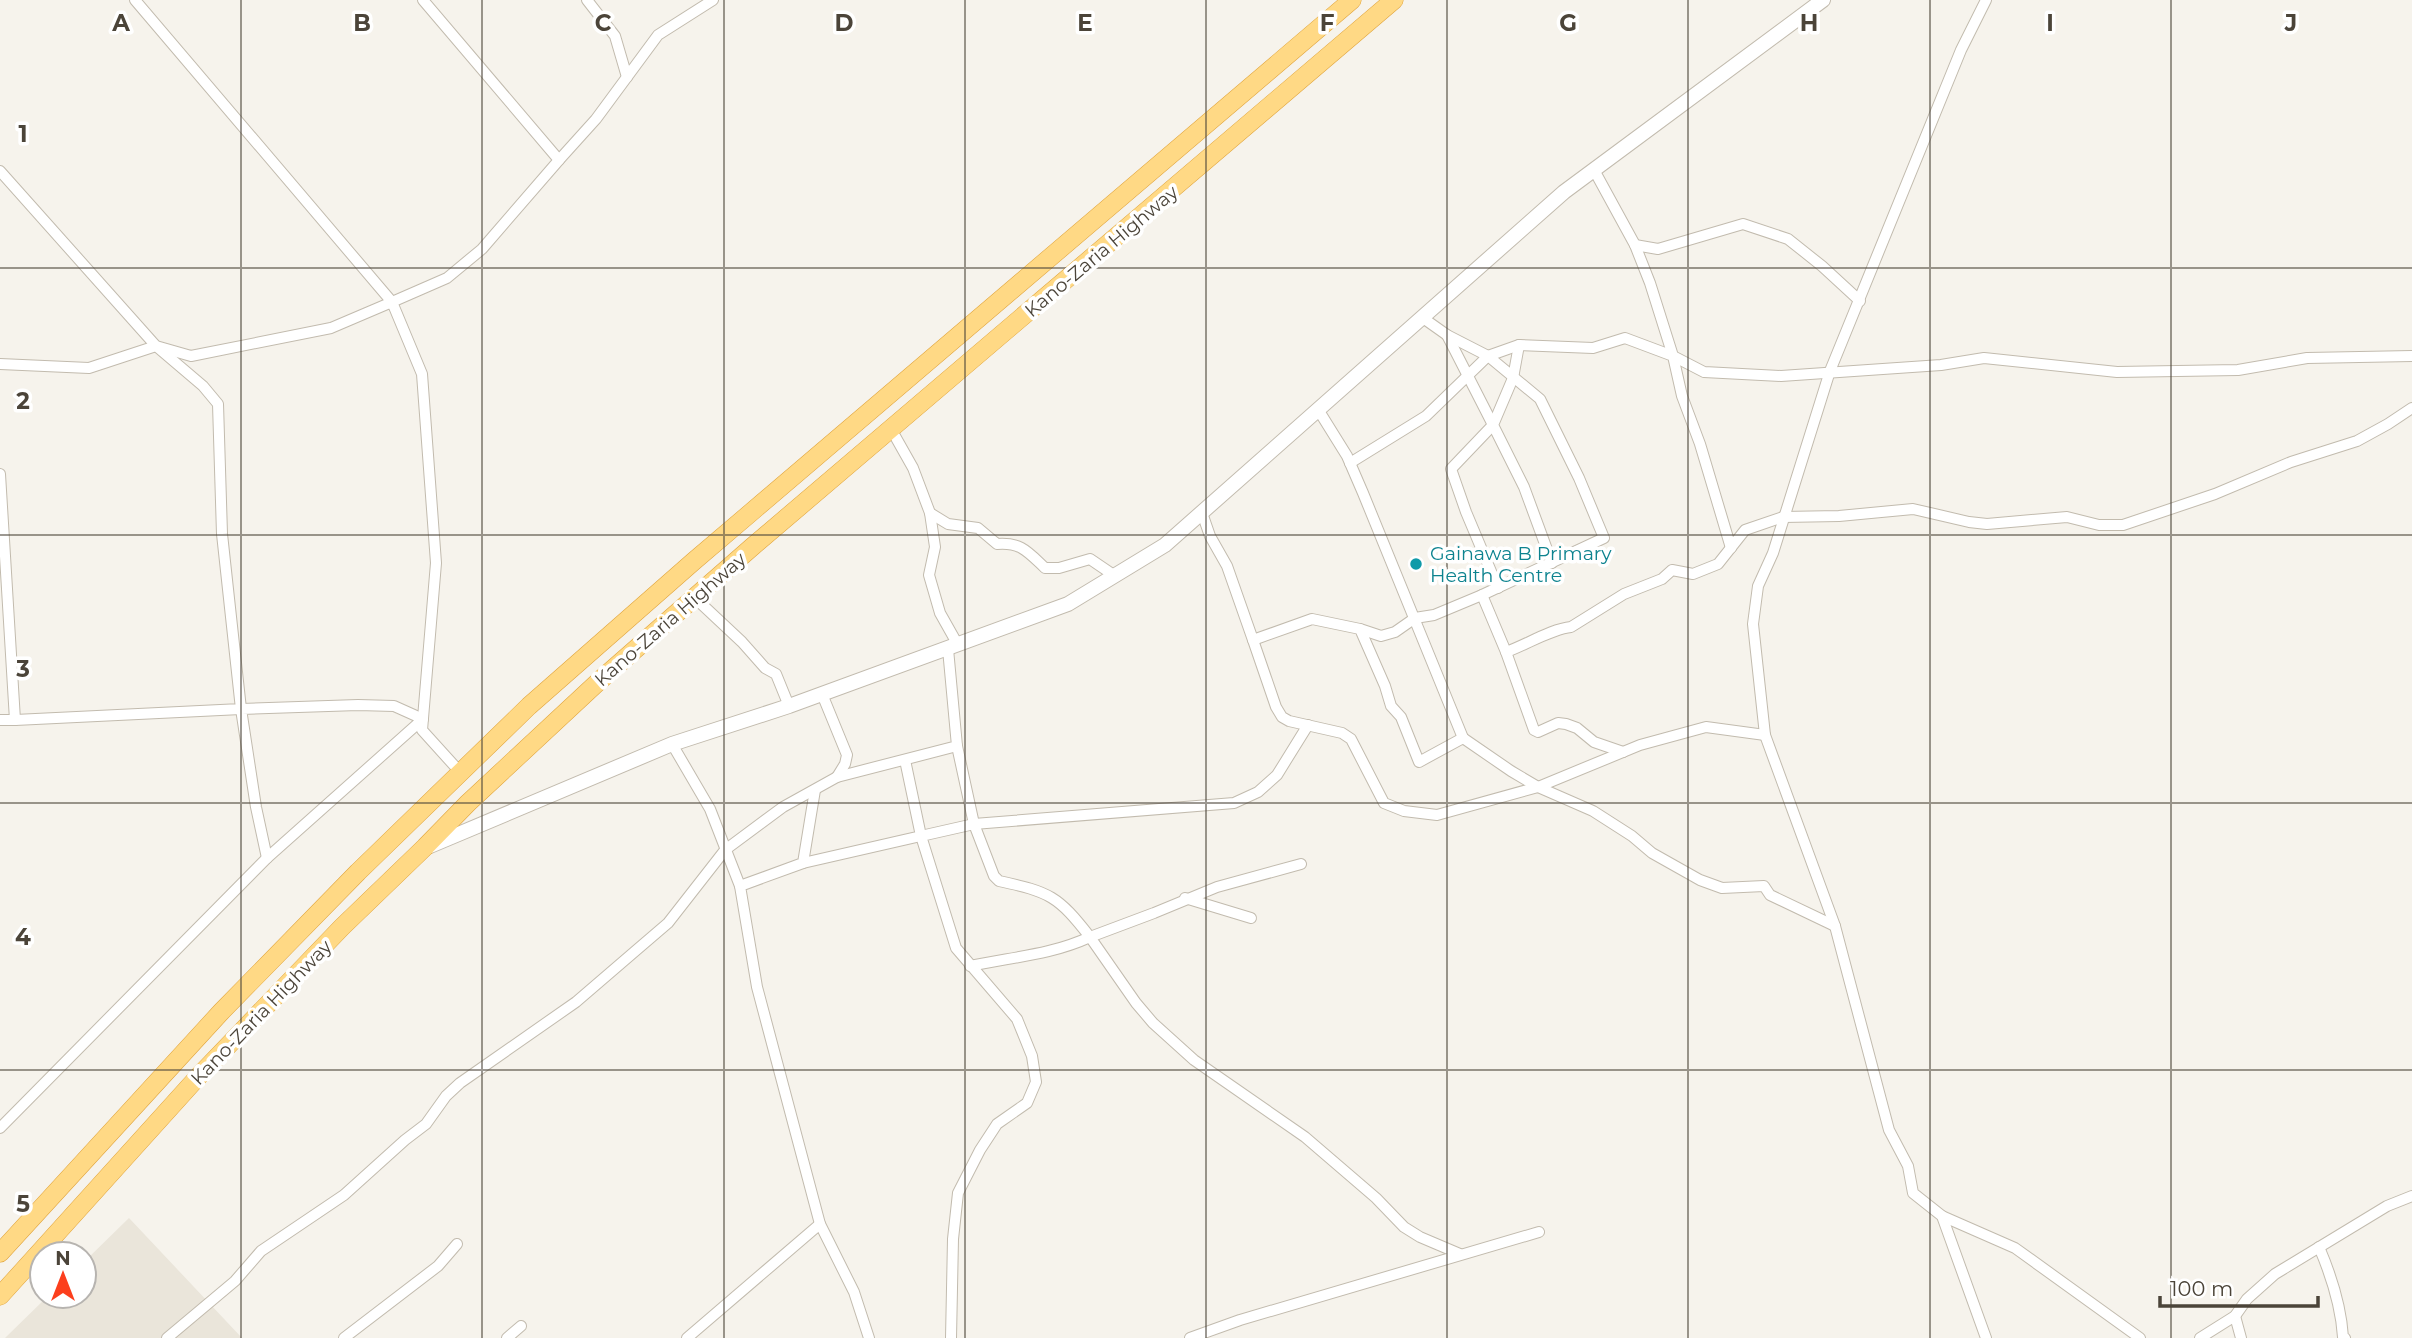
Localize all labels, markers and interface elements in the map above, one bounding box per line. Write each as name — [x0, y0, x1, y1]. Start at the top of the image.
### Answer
text: A — [111, 9, 130, 37]
text: B — [353, 9, 371, 37]
text: C — [595, 9, 612, 37]
text: D — [835, 9, 854, 37]
text: E — [1077, 9, 1093, 37]
text: F — [1320, 9, 1335, 37]
text: G — [1559, 9, 1577, 37]
text: H — [1800, 9, 1818, 37]
text: I — [2046, 9, 2054, 37]
text: J — [2284, 9, 2297, 37]
text: 1 — [18, 120, 28, 148]
street label: Kano-Zaria Highway — [1020, 180, 1183, 322]
text: 2 — [16, 387, 30, 415]
place label: Gainawa B Primary Health Centre — [1430, 542, 1612, 587]
street label: Kano-Zaria Highway — [590, 547, 751, 691]
marker: Gainawa B Primary Health Centre — [1408, 556, 1424, 572]
text: 3 — [15, 655, 30, 683]
text: 4 — [15, 923, 31, 951]
street label: Kano-Zaria Highway — [186, 935, 337, 1090]
text: 5 — [16, 1190, 30, 1218]
north arrow — [28, 1240, 98, 1310]
text: N — [55, 1247, 71, 1270]
scale bar — [2160, 1264, 2318, 1308]
text: 100 m — [2170, 1276, 2233, 1301]

